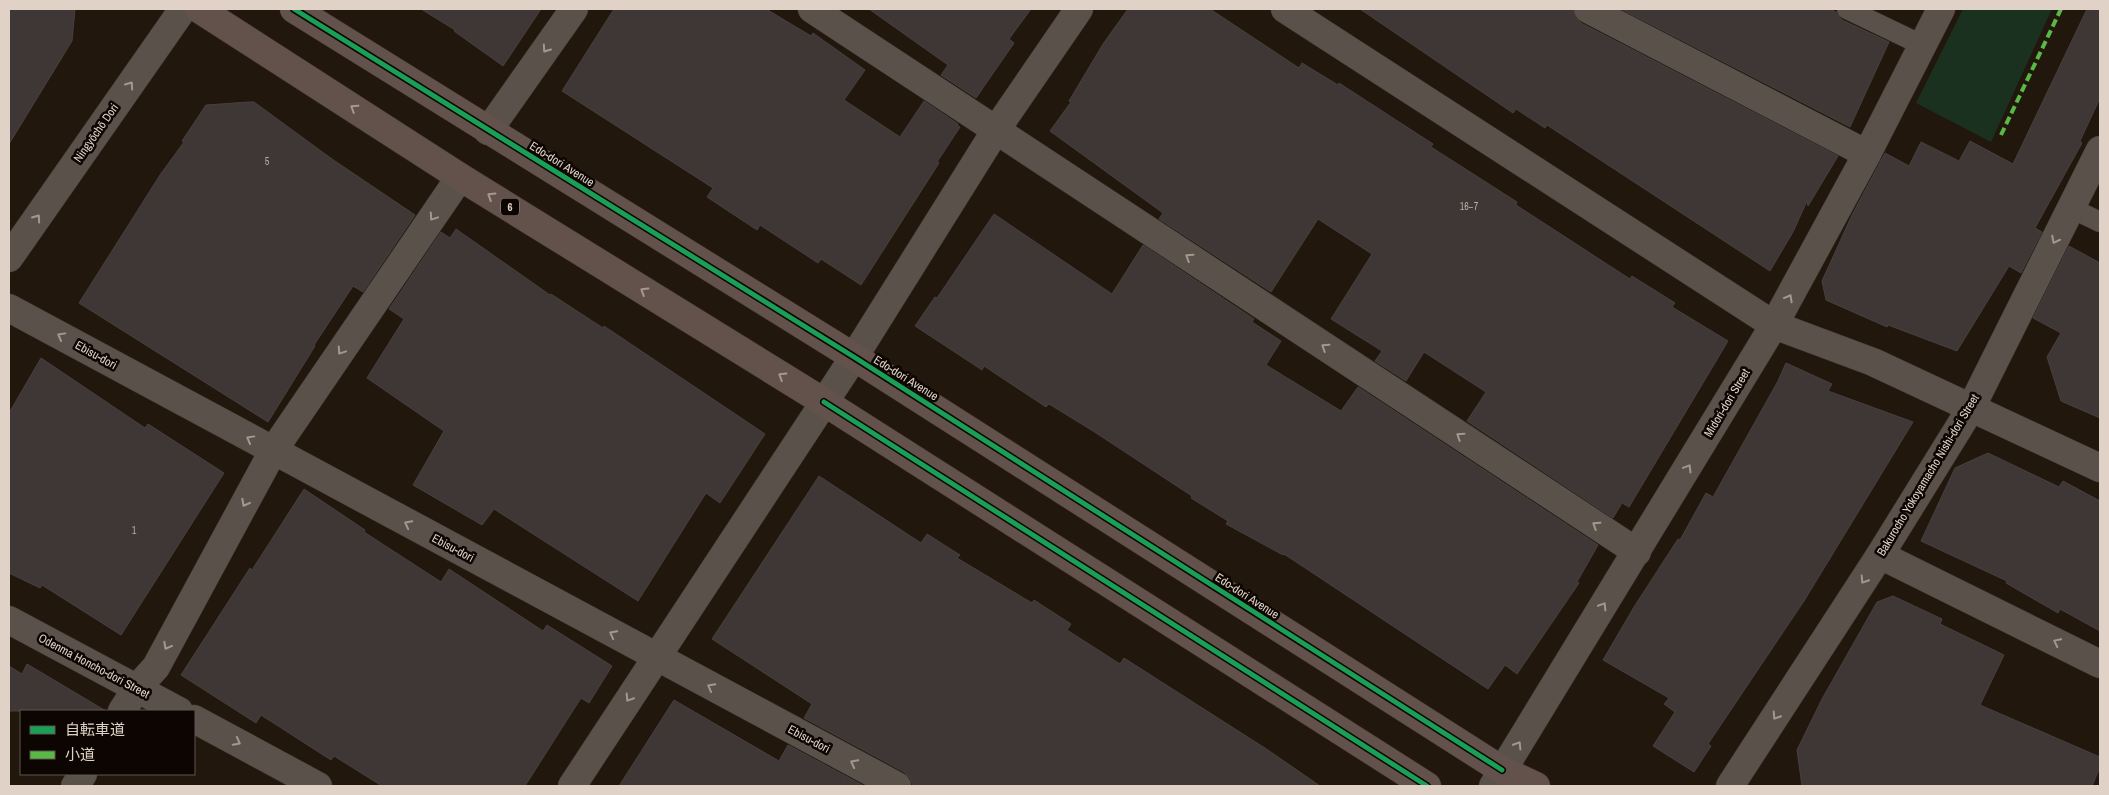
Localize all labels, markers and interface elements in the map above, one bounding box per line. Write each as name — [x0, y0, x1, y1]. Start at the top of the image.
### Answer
one-way arrow — [543, 43, 552, 53]
one-way arrow — [124, 81, 133, 91]
street label: Ningyōchō Dori — [70, 100, 122, 166]
one-way arrow — [350, 105, 359, 115]
street label: Edo-dori Avenue — [527, 138, 597, 190]
house number: 5 — [265, 155, 270, 168]
one-way arrow — [487, 192, 496, 202]
road number: 6 — [501, 198, 519, 216]
house number: 16−7 — [1460, 200, 1479, 213]
one-way arrow — [429, 212, 439, 221]
one-way arrow — [31, 214, 40, 224]
one-way arrow — [2051, 235, 2061, 244]
one-way arrow — [1185, 254, 1195, 263]
one-way arrow — [640, 287, 649, 297]
one-way arrow — [1783, 294, 1793, 303]
one-way arrow — [57, 332, 66, 342]
street label: Ebisu-dori — [72, 337, 120, 373]
one-way arrow — [1321, 343, 1330, 353]
one-way arrow — [338, 346, 347, 355]
street label: Edo-dori Avenue — [871, 352, 941, 404]
street label: Midori-dori Street — [1700, 366, 1754, 440]
one-way arrow — [779, 373, 788, 382]
street label: Bakurocho Yokoyamacho Nishi-dori Street — [1873, 391, 1983, 559]
one-way arrow — [1457, 433, 1466, 442]
one-way arrow — [246, 435, 255, 445]
one-way arrow — [1681, 464, 1691, 473]
one-way arrow — [241, 498, 251, 507]
one-way arrow — [404, 520, 413, 530]
one-way arrow — [1592, 522, 1601, 532]
house number: 1 — [132, 524, 137, 537]
street label: Ebisu-dori — [429, 530, 477, 566]
street label: Edo-dori Avenue — [1212, 569, 1282, 623]
one-way arrow — [1861, 574, 1870, 583]
one-way arrow — [1597, 603, 1607, 612]
street label: Odenma Honcho-dori Street — [36, 630, 153, 702]
one-way arrow — [609, 630, 618, 640]
one-way arrow — [2053, 638, 2062, 648]
one-way arrow — [164, 641, 174, 650]
one-way arrow — [707, 683, 716, 693]
one-way arrow — [626, 693, 635, 702]
legend — [20, 710, 195, 775]
one-way arrow — [1772, 711, 1782, 720]
text: 自転車道 — [65, 719, 125, 740]
street label: Ebisu-dori — [785, 721, 833, 757]
one-way arrow — [231, 736, 240, 746]
one-way arrow — [1512, 741, 1522, 750]
text: 小道 — [65, 744, 95, 765]
one-way arrow — [851, 759, 860, 769]

